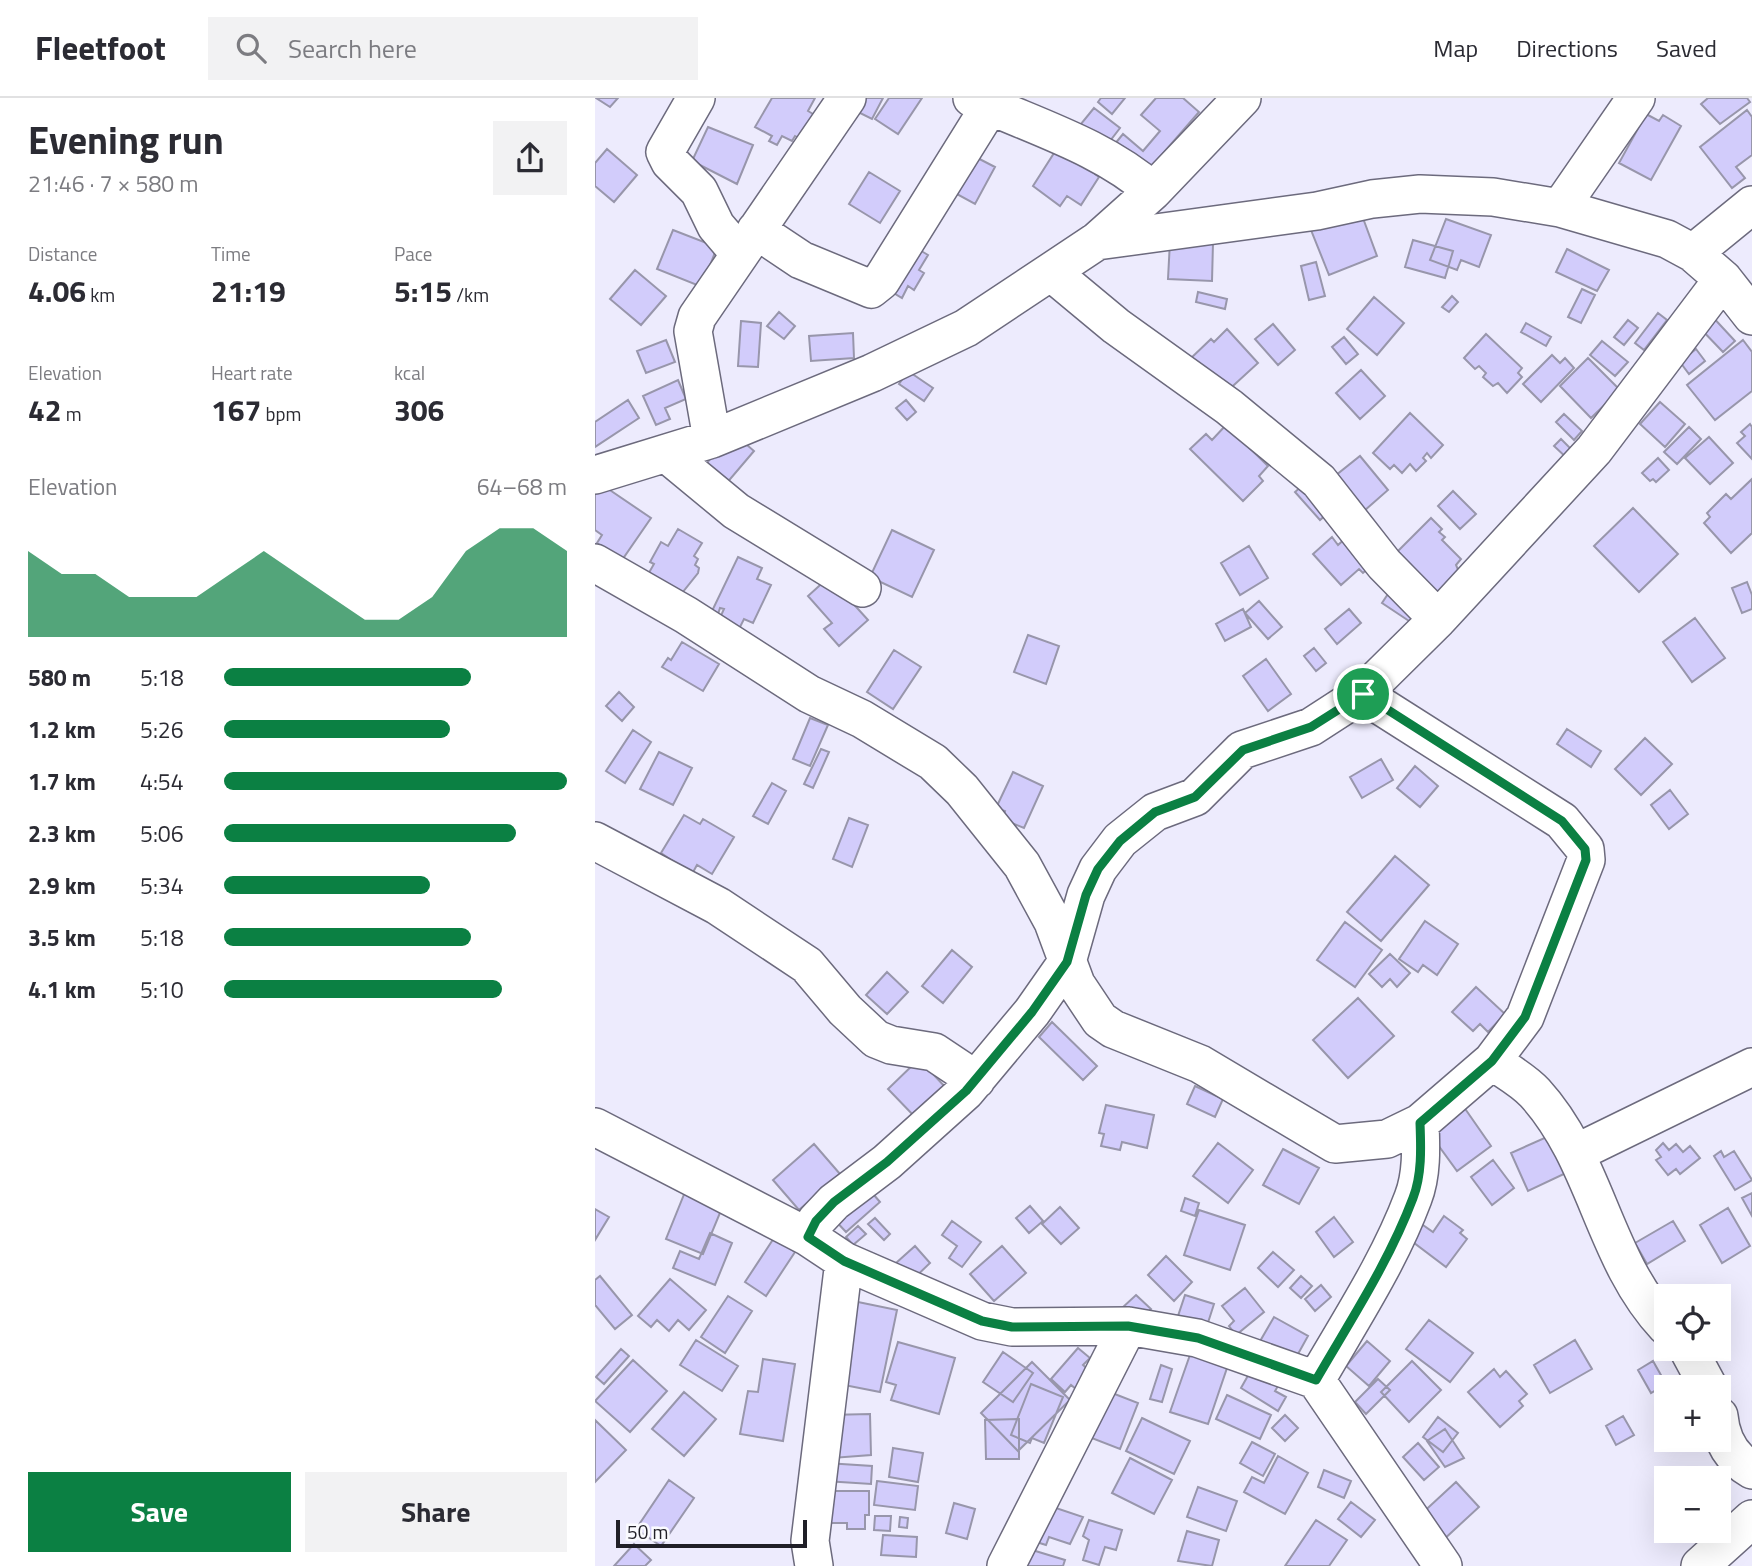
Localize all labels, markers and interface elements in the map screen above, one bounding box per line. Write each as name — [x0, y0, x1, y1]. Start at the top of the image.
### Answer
search box — [208, 17, 698, 80]
text: Fleetfoot — [35, 23, 166, 73]
icon: search — [232, 29, 270, 67]
text: Search here — [288, 29, 417, 68]
text: Map — [1433, 30, 1478, 66]
text: Directions — [1516, 30, 1618, 66]
text: Saved — [1656, 30, 1717, 66]
text: Evening run — [28, 111, 224, 169]
button: share — [493, 121, 567, 195]
text: 21:46 · 7 × 580 m — [28, 166, 198, 201]
text: Distance — [28, 239, 97, 268]
text: Time — [211, 239, 251, 268]
text: Pace — [394, 239, 432, 268]
text: 4.06 — [28, 268, 86, 314]
text: 21:19 — [211, 268, 286, 314]
text: 5:15 — [394, 268, 452, 314]
text: km — [86, 280, 115, 309]
text: /km — [452, 280, 489, 309]
text: Elevation — [28, 358, 102, 387]
text: Heart rate — [211, 358, 293, 387]
text: kcal — [394, 358, 425, 387]
text: 42 — [28, 387, 62, 433]
text: 167 — [211, 387, 261, 433]
text: 306 — [394, 387, 444, 433]
text: m — [62, 399, 82, 428]
text: bpm — [261, 399, 301, 428]
text: Elevation — [28, 469, 117, 504]
text: 64–68 m — [477, 469, 567, 504]
text: 580 m — [28, 660, 91, 695]
text: 5:18 — [140, 660, 184, 695]
pin — [1333, 664, 1393, 724]
icon: arrive — [1344, 675, 1382, 713]
text: 1.2 km — [28, 712, 96, 747]
text: 5:26 — [140, 712, 184, 747]
text: 1.7 km — [28, 764, 96, 799]
text: 4:54 — [140, 764, 184, 799]
text: 2.3 km — [28, 816, 96, 851]
text: 5:06 — [140, 816, 184, 851]
text: 2.9 km — [28, 868, 96, 903]
text: 5:34 — [140, 868, 184, 903]
text: 3.5 km — [28, 920, 96, 955]
text: 5:18 — [140, 920, 184, 955]
text: 4.1 km — [28, 972, 96, 1007]
text: 5:10 — [140, 972, 184, 1007]
map controls — [1654, 1284, 1731, 1543]
button: locate — [1654, 1284, 1731, 1361]
button: + — [1654, 1375, 1731, 1452]
button: − — [1654, 1466, 1731, 1543]
button: Save — [28, 1472, 291, 1552]
button: Share — [305, 1472, 567, 1552]
scale bar — [616, 1517, 807, 1549]
text: 50 m — [627, 1517, 668, 1546]

